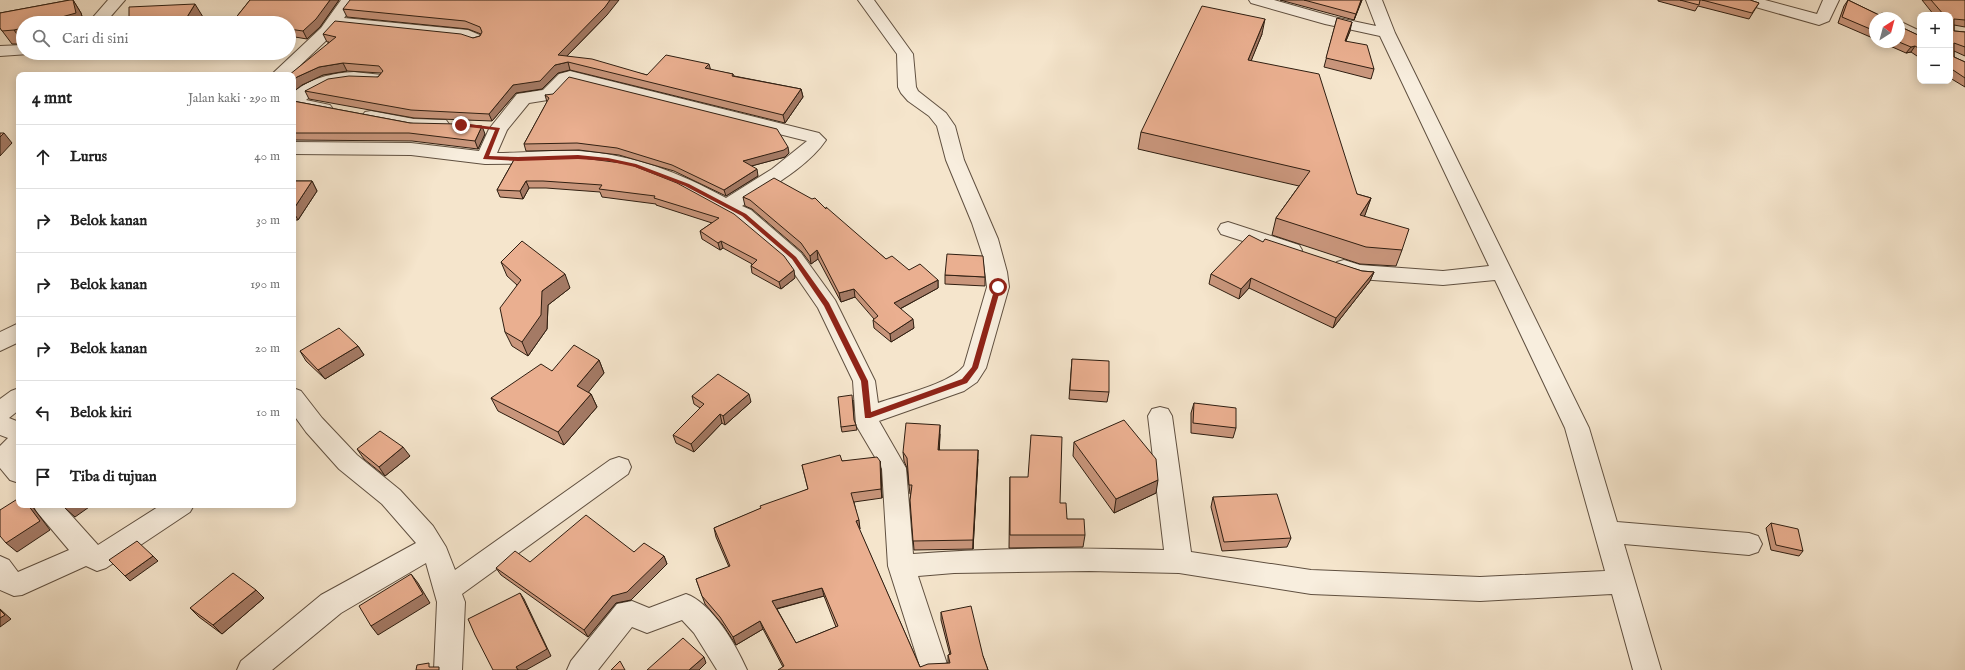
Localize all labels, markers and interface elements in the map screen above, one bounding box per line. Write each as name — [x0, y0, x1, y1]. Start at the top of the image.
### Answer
north arrow — [1869, 12, 1905, 48]
map controls — [1917, 12, 1953, 84]
button: + — [1917, 12, 1953, 48]
search box — [16, 16, 296, 60]
icon: search — [30, 27, 52, 49]
text: Cari di sini — [62, 29, 129, 48]
button: − — [1917, 48, 1953, 84]
text: 4 mnt — [32, 88, 72, 109]
text: Jalan kaki · 290 m — [188, 90, 280, 107]
route end — [452, 116, 470, 134]
icon: ahead — [32, 146, 54, 168]
text: Lurus — [70, 147, 107, 166]
text: 40 m — [254, 148, 280, 165]
icon: right — [32, 210, 54, 232]
text: Belok kanan — [70, 211, 147, 230]
text: 30 m — [256, 212, 280, 229]
icon: right — [32, 274, 54, 296]
text: Belok kanan — [70, 275, 147, 294]
text: 190 m — [250, 276, 280, 293]
route start — [989, 278, 1007, 296]
icon: right — [32, 338, 54, 360]
text: Belok kanan — [70, 339, 147, 358]
text: 20 m — [255, 340, 280, 357]
icon: left — [32, 402, 54, 424]
text: Belok kiri — [70, 403, 132, 422]
text: 10 m — [256, 404, 280, 421]
icon: arrive — [32, 466, 54, 488]
text: Tiba di tujuan — [70, 467, 157, 486]

